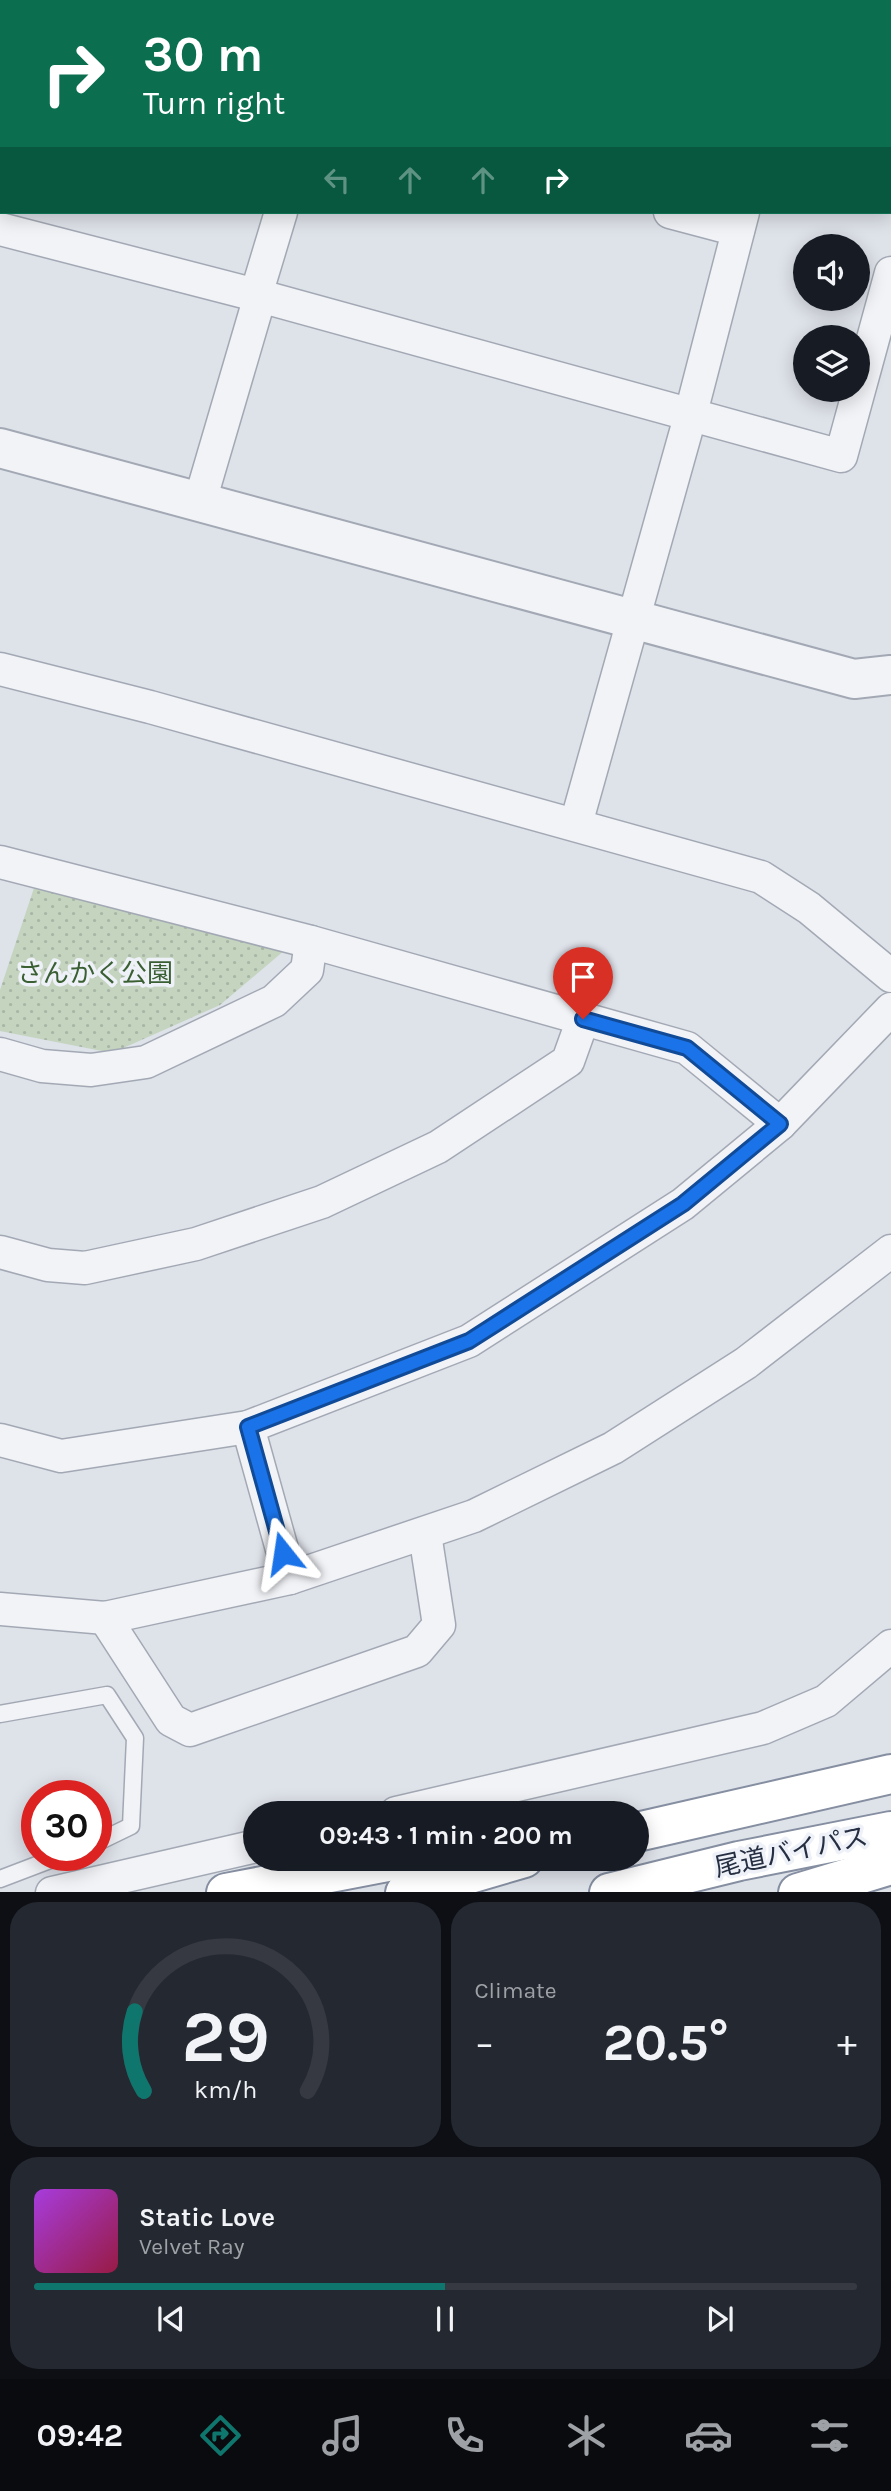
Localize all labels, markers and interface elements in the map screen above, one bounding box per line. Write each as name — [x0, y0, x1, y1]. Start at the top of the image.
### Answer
text: 30 m — [143, 26, 263, 83]
icon: right — [28, 28, 119, 119]
text: Turn right — [143, 85, 285, 122]
icon: left — [318, 161, 356, 199]
icon: ahead — [391, 161, 429, 199]
icon: ahead — [464, 161, 502, 199]
icon: right — [537, 161, 575, 199]
map controls — [793, 234, 870, 402]
button: sound — [793, 234, 870, 311]
button: layers — [793, 325, 870, 402]
pin — [553, 947, 613, 1019]
park label: さんかく公園 — [17, 958, 173, 989]
icon: arrive — [564, 958, 602, 996]
position arrow — [246, 1516, 320, 1590]
speed limit sign: 30 — [21, 1780, 112, 1871]
text: 09:43 · 1 min · 200 m — [319, 1820, 573, 1851]
street label: 尾道バイパス — [712, 1821, 870, 1883]
text: Climate — [475, 1977, 557, 2004]
text: 29 — [181, 1994, 269, 2079]
text: 20.5° — [603, 2012, 729, 2073]
text: − — [475, 2021, 494, 2066]
text: + — [837, 2021, 857, 2066]
text: km/h — [194, 2074, 257, 2103]
text: Static Love — [139, 2202, 275, 2233]
text: Velvet Ray — [139, 2233, 244, 2260]
icon: previous — [152, 2300, 190, 2338]
icon: pause — [426, 2300, 464, 2338]
icon: next — [701, 2300, 739, 2338]
icon: directions — [196, 2411, 245, 2460]
icon: music — [318, 2411, 367, 2460]
icon: phone — [440, 2411, 489, 2460]
icon: climate — [562, 2411, 611, 2460]
icon: car — [684, 2411, 733, 2460]
icon: filters — [805, 2411, 854, 2460]
text: 09:42 — [36, 2417, 123, 2454]

